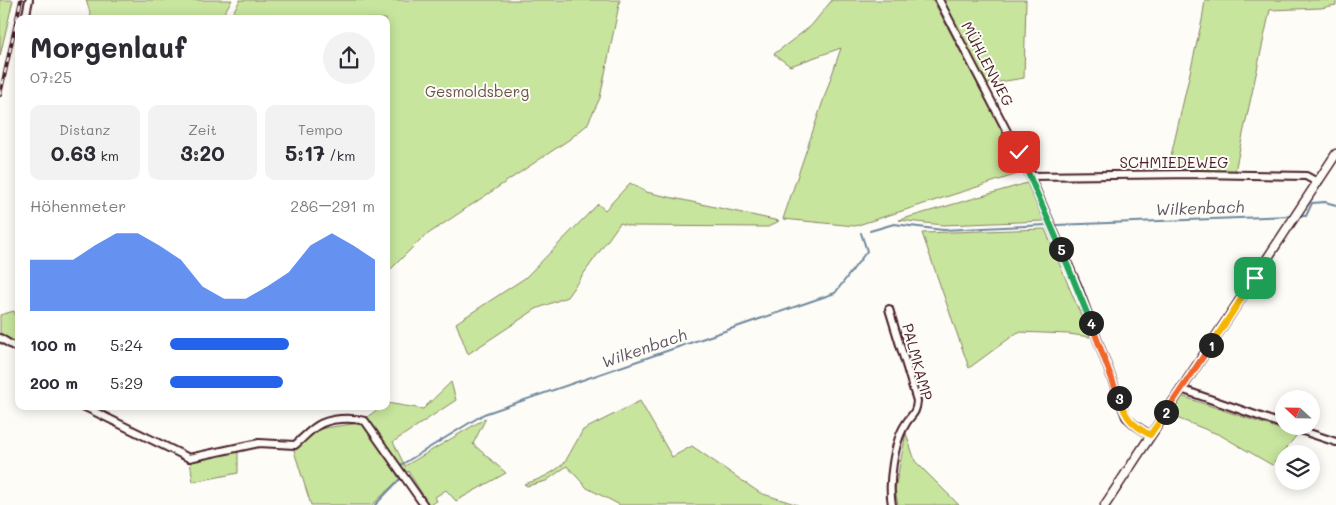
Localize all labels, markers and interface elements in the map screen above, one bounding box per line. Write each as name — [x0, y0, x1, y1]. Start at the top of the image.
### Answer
street label: MÜHLENWEG — [957, 18, 1019, 109]
text: Morgenlauf — [30, 29, 186, 65]
button: share — [323, 32, 375, 84]
text: 07:25 — [30, 66, 72, 87]
park label: Gesmoldsberg — [425, 81, 529, 101]
text: Distanz — [59, 120, 110, 139]
text: Zeit — [188, 120, 217, 139]
text: Tempo — [298, 120, 342, 139]
pin — [998, 131, 1040, 173]
icon: check — [1005, 138, 1033, 166]
text: 0.63 — [51, 139, 96, 166]
text: 3:20 — [180, 139, 225, 166]
text: 5:17 — [285, 139, 325, 166]
text: km — [96, 146, 119, 165]
text: /km — [325, 146, 355, 165]
street label: SCHMIEDEWEG — [1120, 152, 1228, 172]
text: Höhenmeter — [30, 195, 126, 216]
text: 286–291 m — [290, 195, 375, 216]
water label: Wilkenbach — [1155, 195, 1245, 220]
pin: 5 — [1048, 236, 1074, 262]
text: 5 — [1057, 240, 1066, 259]
pin — [1234, 257, 1276, 299]
icon: arrive — [1241, 264, 1269, 292]
pin: 4 — [1078, 310, 1104, 336]
text: 4 — [1087, 314, 1096, 333]
street label: PALMKAMP — [898, 321, 938, 402]
water label: Wilkenbach — [598, 323, 689, 372]
pin: 1 — [1198, 332, 1224, 358]
text: 100 m — [30, 334, 76, 355]
text: 5:24 — [110, 334, 143, 355]
text: 1 — [1208, 336, 1215, 355]
text: 200 m — [30, 372, 78, 393]
text: 5:29 — [110, 372, 143, 393]
pin: 3 — [1106, 386, 1132, 410]
text: 3 — [1115, 389, 1124, 408]
north arrow — [1275, 390, 1320, 435]
map controls — [1275, 390, 1320, 490]
pin: 2 — [1154, 400, 1178, 424]
text: 2 — [1163, 403, 1170, 422]
button: layers — [1275, 445, 1320, 490]

